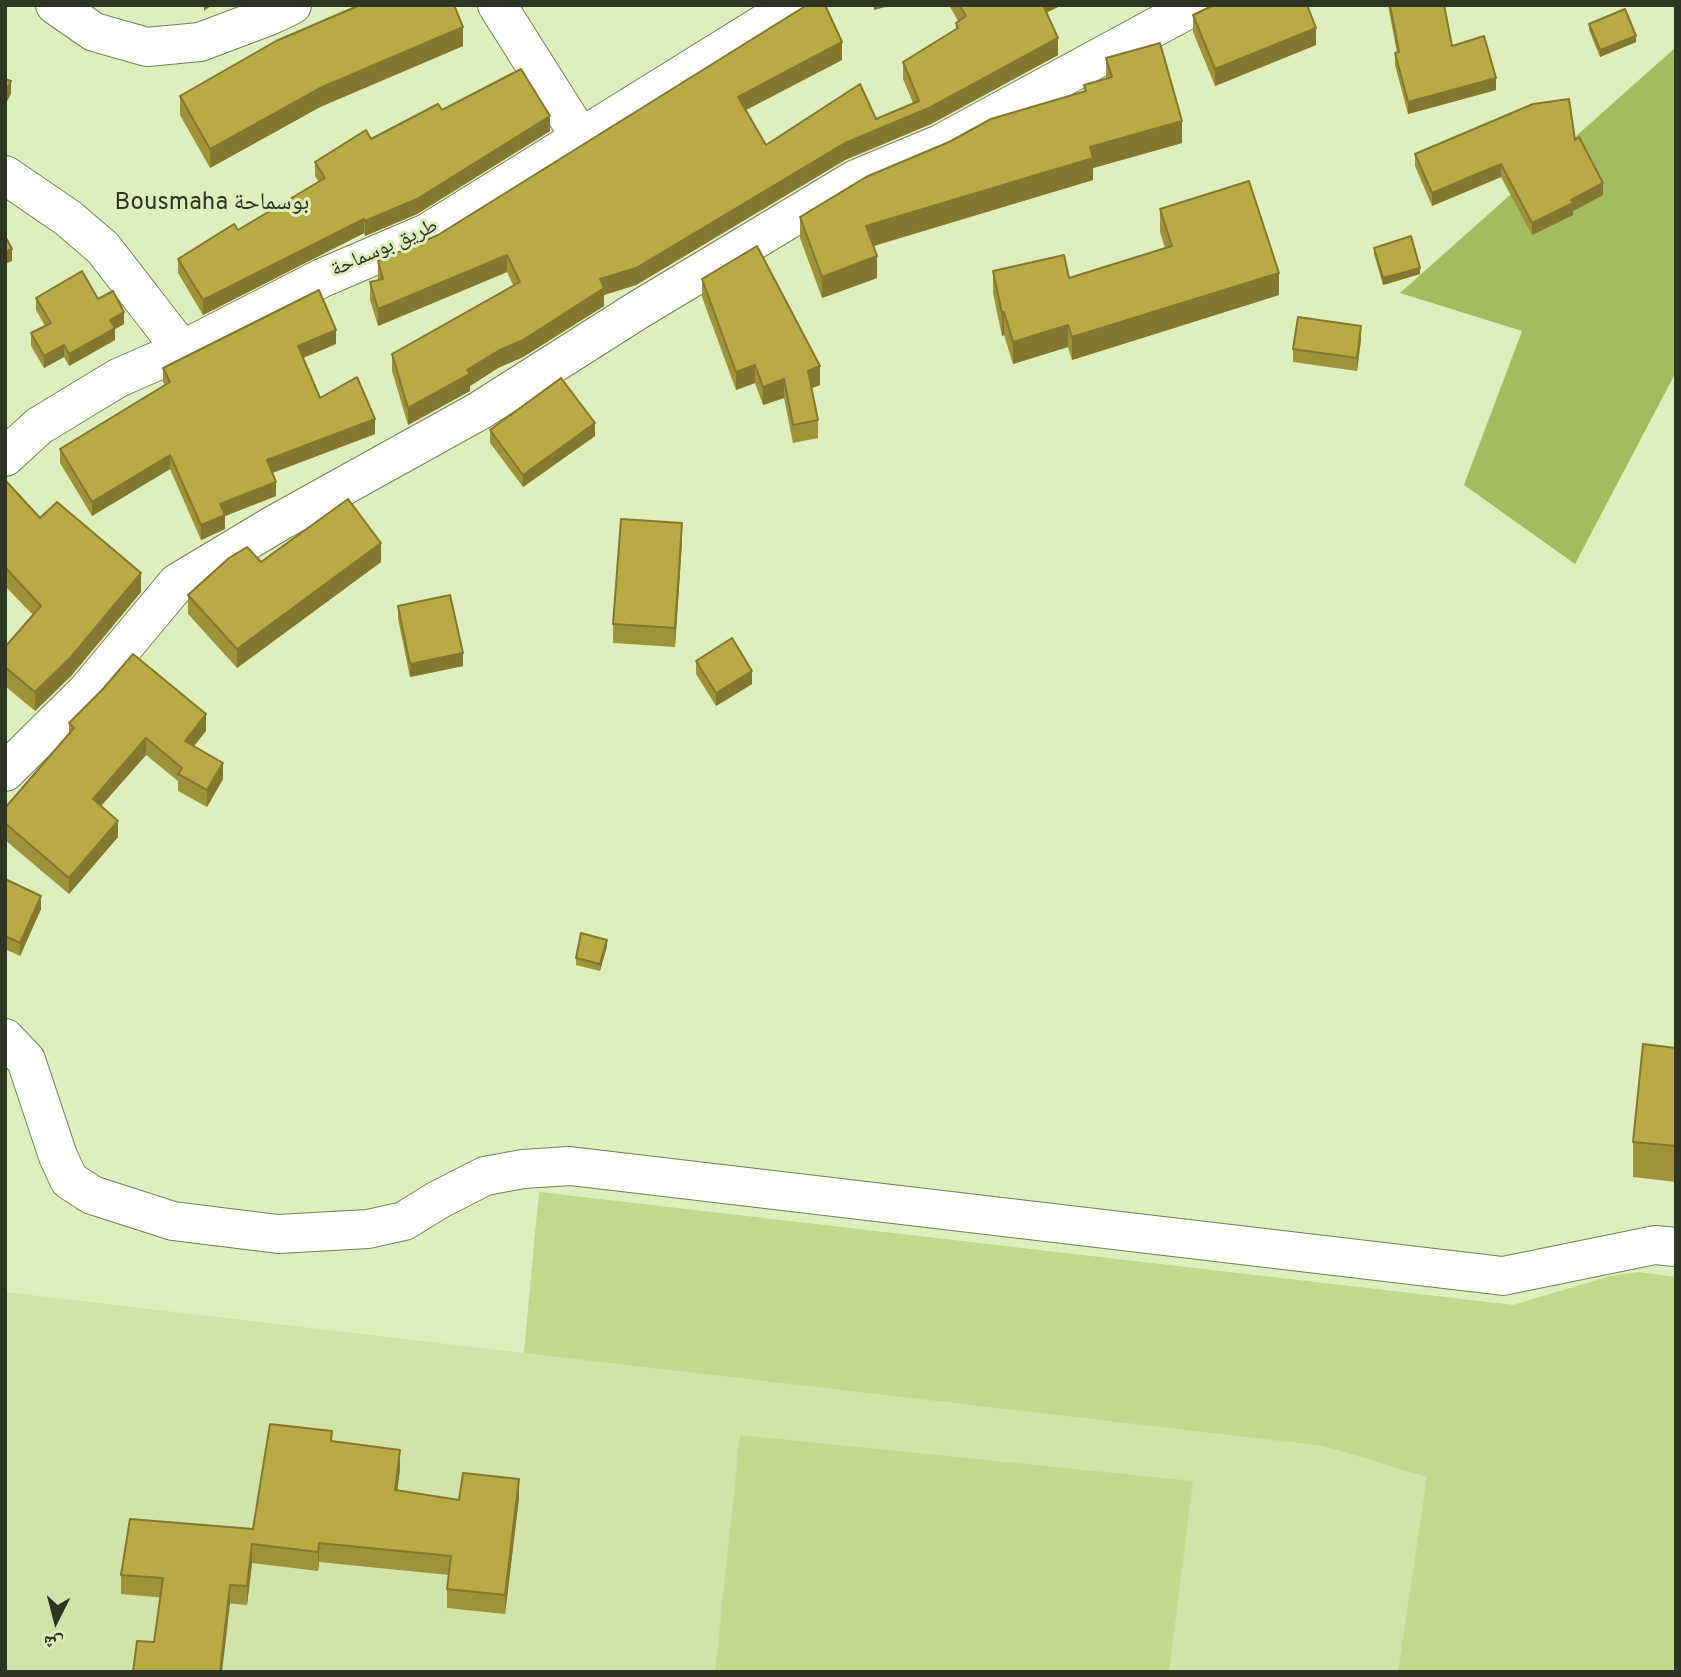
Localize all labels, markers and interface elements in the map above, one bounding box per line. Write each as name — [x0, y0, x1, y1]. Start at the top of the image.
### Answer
district label: Bousmaha بوسماحة — [115, 190, 309, 218]
street label: طريق بوسماحة — [328, 214, 442, 284]
north arrow — [21, 1586, 91, 1656]
text: ش — [43, 1629, 65, 1655]

